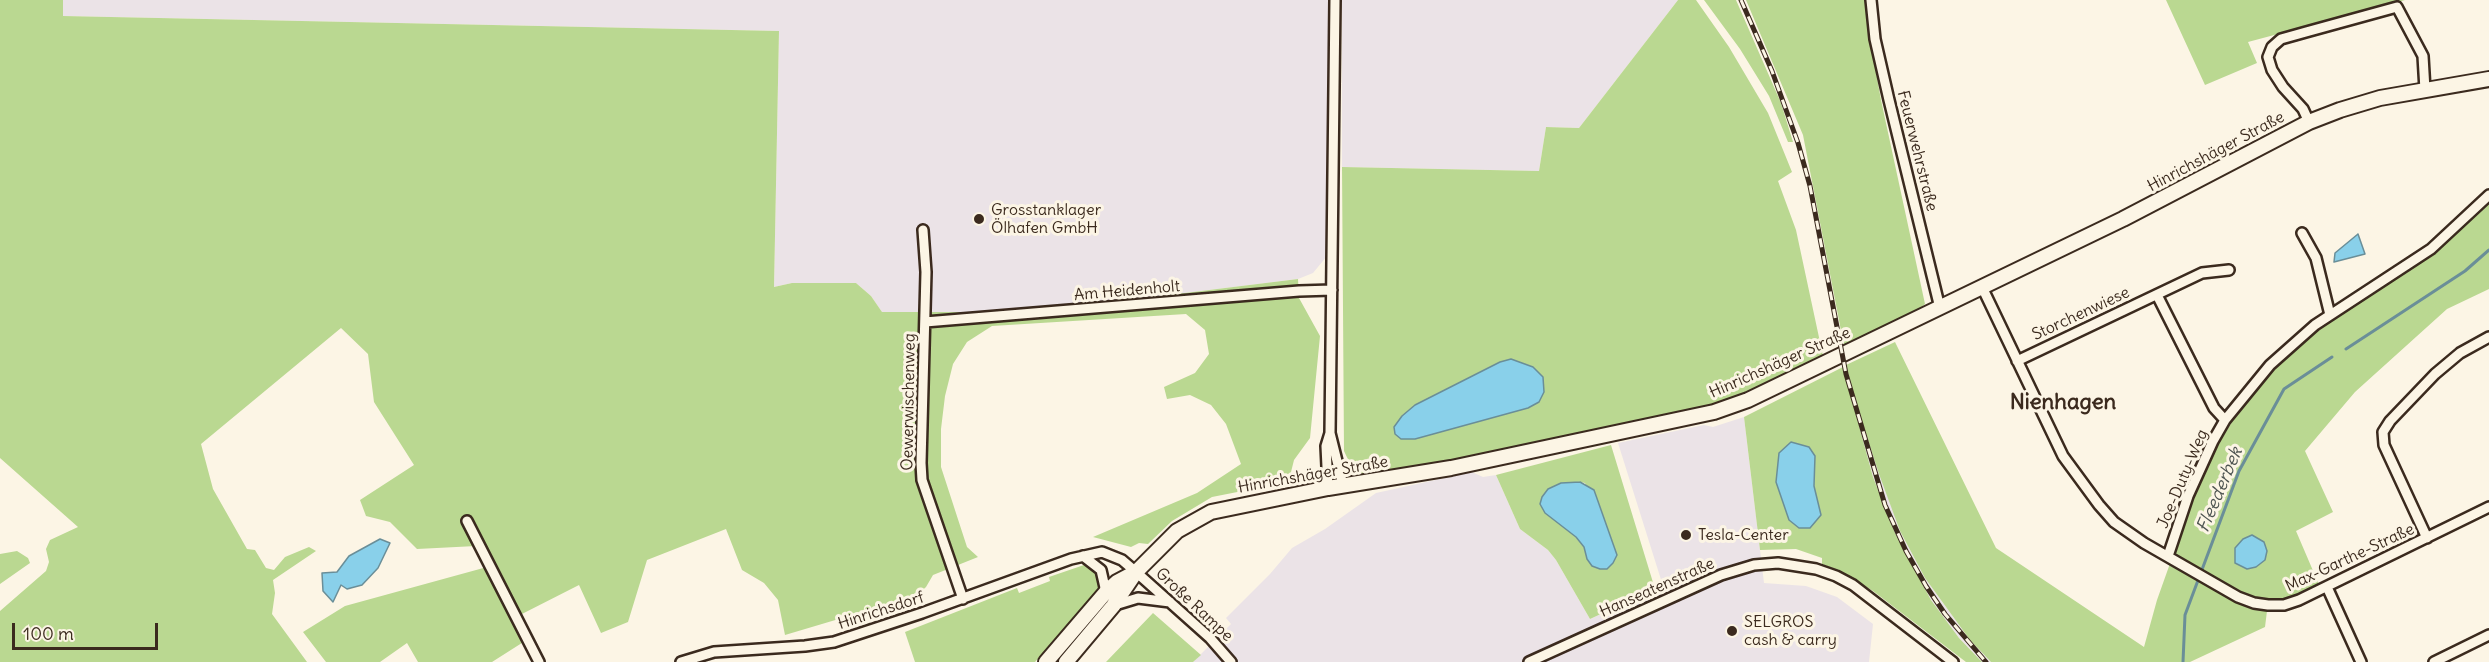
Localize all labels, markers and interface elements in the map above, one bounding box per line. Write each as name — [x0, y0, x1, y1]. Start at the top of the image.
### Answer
street label: Feuerwehrstraße — [1893, 89, 1941, 213]
street label: Hinrichshäger Straße — [2144, 108, 2288, 196]
place label: Grosstanklager Ölhafen GmbH — [991, 200, 1101, 238]
marker: Grosstanklager Ölhafen GmbH — [972, 212, 986, 226]
street label: Am Heidenholt — [1073, 277, 1181, 305]
street label: Storchenwiese — [2029, 283, 2133, 345]
street label: Hinrichshäger Straße — [1707, 323, 1853, 403]
street label: Oewerwischenweg — [898, 333, 920, 471]
district label: Nienhagen — [2010, 390, 2116, 416]
street label: Joe-Duty-Weg — [2154, 427, 2212, 531]
water label: Fleederbek — [2192, 444, 2248, 536]
street label: Hinrichshäger Straße — [1236, 452, 1390, 498]
street label: Max-Garthe-Straße — [2283, 520, 2417, 596]
place label: Tesla-Center — [1698, 525, 1789, 545]
marker: Tesla-Center — [1679, 528, 1693, 542]
street label: Hanseatenstraße — [1597, 554, 1717, 622]
street label: Große Rampe — [1151, 564, 1237, 646]
street label: Hinrichsdorf — [836, 588, 926, 634]
scale bar — [15, 611, 160, 649]
place label: SELGROS cash & carry — [1744, 612, 1837, 650]
text: 100 m — [23, 622, 74, 645]
marker: SELGROS cash & carry — [1725, 624, 1739, 638]

